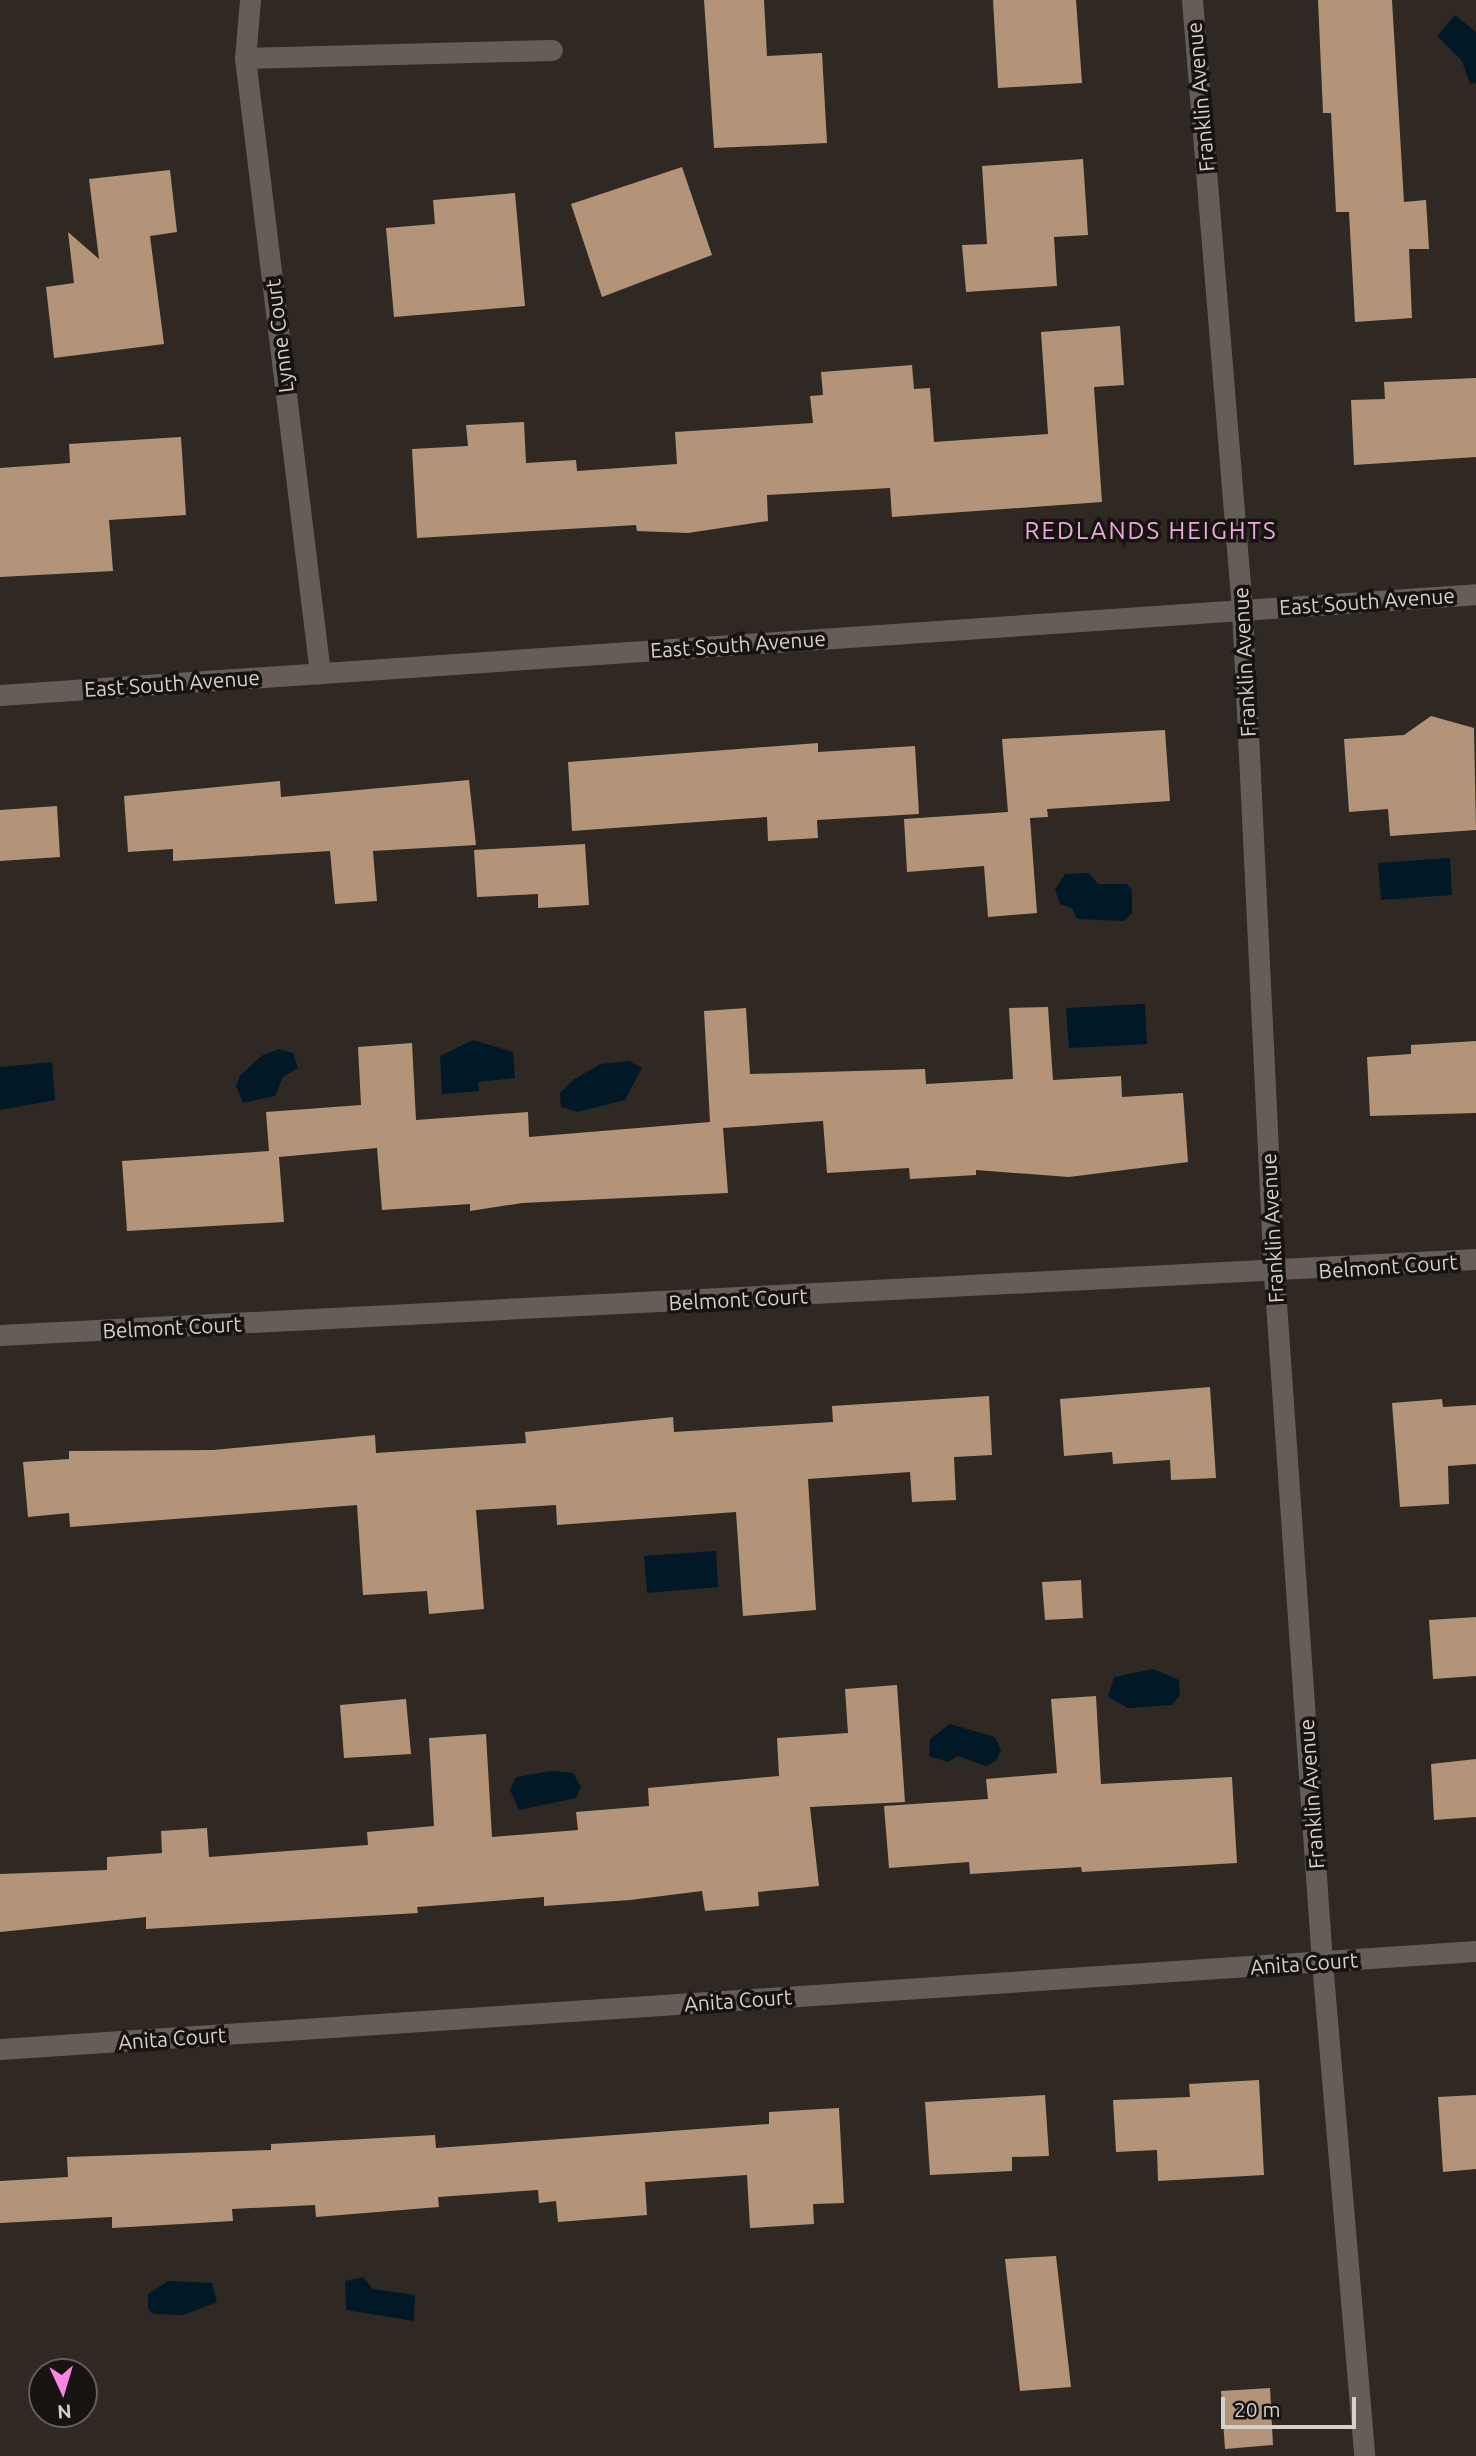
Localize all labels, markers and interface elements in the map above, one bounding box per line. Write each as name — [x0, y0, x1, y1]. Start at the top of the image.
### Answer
street label: Franklin Avenue — [1181, 21, 1219, 173]
street label: Lynne Court — [260, 278, 298, 394]
district label: REDLANDS HEIGHTS — [1027, 517, 1275, 545]
street label: East South Avenue — [1278, 582, 1456, 620]
street label: Franklin Avenue — [1227, 586, 1261, 738]
street label: East South Avenue — [649, 625, 827, 663]
street label: East South Avenue — [83, 664, 261, 702]
street label: Franklin Avenue — [1255, 1152, 1289, 1304]
street label: Belmont Court — [1318, 1249, 1458, 1283]
street label: Belmont Court — [668, 1283, 808, 1315]
street label: Belmont Court — [102, 1311, 242, 1343]
street label: Franklin Avenue — [1293, 1718, 1329, 1870]
street label: Anita Court — [1249, 1947, 1359, 1979]
street label: Anita Court — [683, 1984, 793, 2016]
street label: Anita Court — [117, 2022, 227, 2054]
north arrow — [28, 2358, 98, 2428]
scale bar — [1224, 2382, 1359, 2426]
text: 20 m — [1234, 2397, 1281, 2421]
text: N — [56, 2400, 72, 2423]

